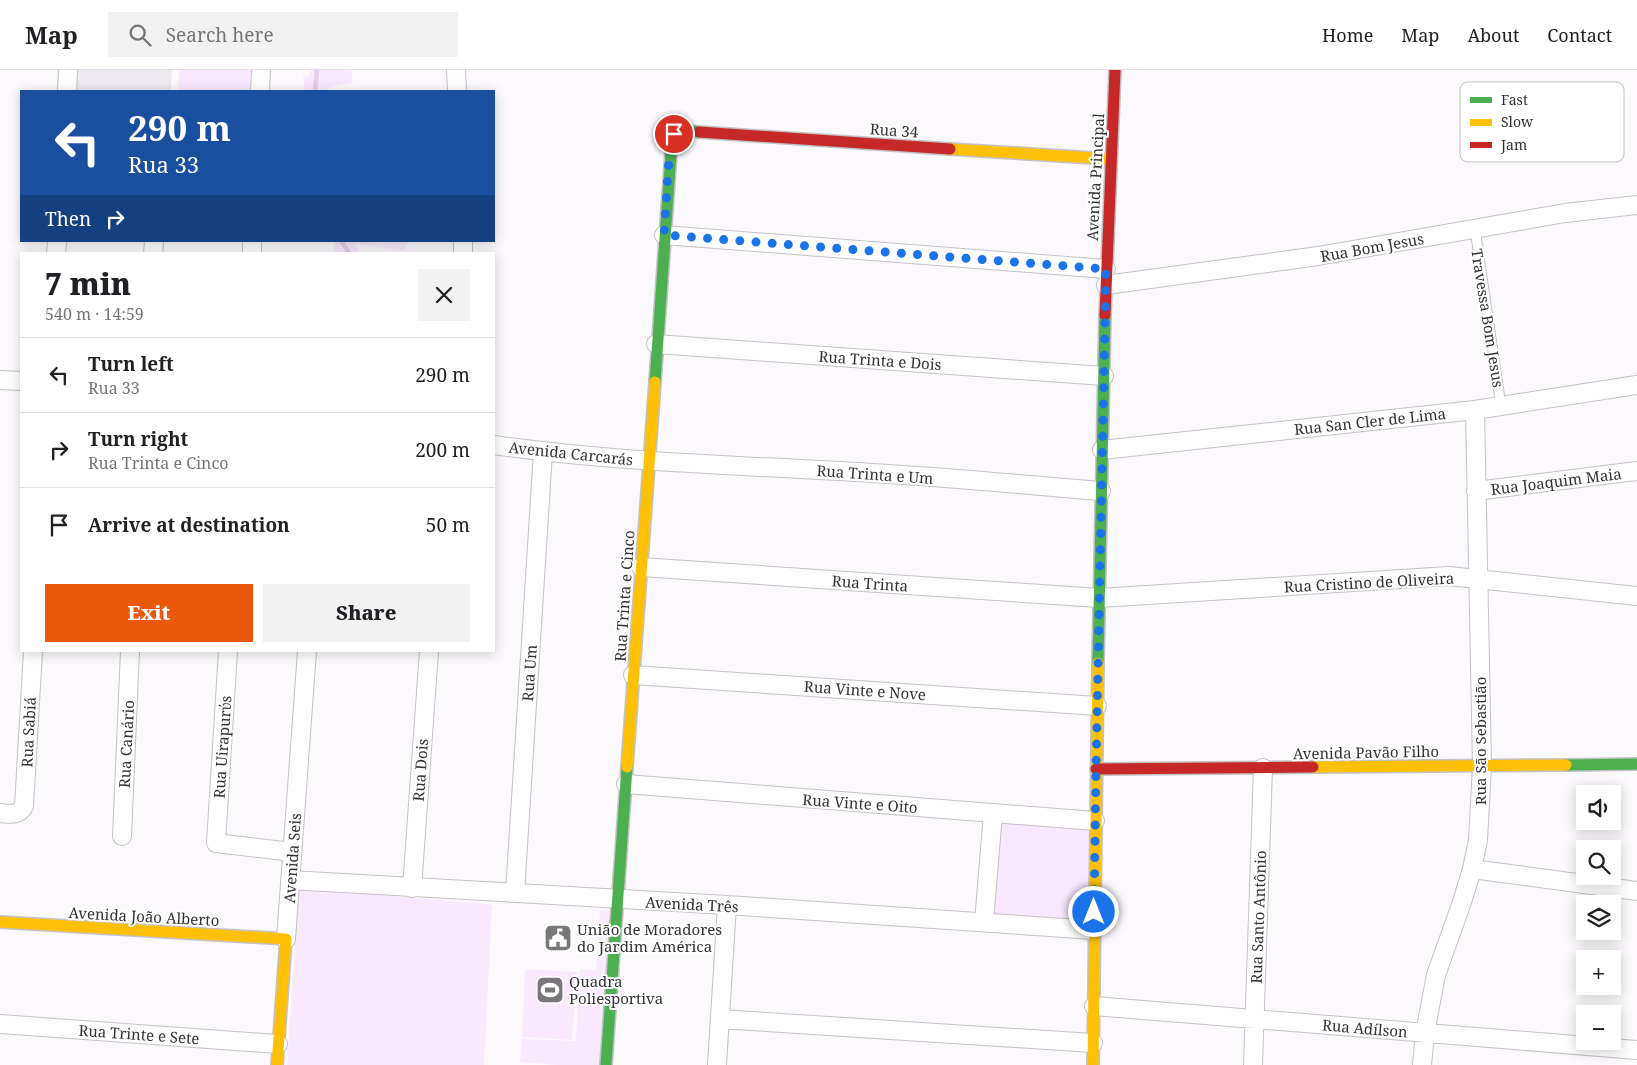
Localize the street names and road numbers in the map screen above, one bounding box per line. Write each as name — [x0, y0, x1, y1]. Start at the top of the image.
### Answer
street label: Avenida Principal — [1082, 112, 1108, 241]
street label: Rua 34 — [869, 118, 919, 142]
street label: Rua Bom Jesus — [1319, 228, 1426, 266]
street label: Travessa Bom Jesus — [1467, 247, 1509, 389]
street label: Rua Trinta e Dois — [818, 346, 942, 374]
street label: Rua San Cler de Lima — [1293, 403, 1447, 439]
street label: Avenida Carcarás — [508, 437, 634, 469]
street label: Rua Trinta e Um — [816, 460, 934, 488]
street label: Rua Joaquim Maia — [1489, 463, 1623, 499]
street label: Rua Trinta e Cinco — [609, 530, 639, 662]
street label: Rua Cristino de Oliveira — [1283, 568, 1455, 596]
street label: Rua Trinta — [831, 570, 909, 596]
street label: Rua Um — [517, 644, 541, 702]
street label: Rua Vinte e Nove — [803, 676, 927, 704]
street label: Rua São Sebastião — [1470, 677, 1490, 805]
street label: Rua Uirapurύs — [208, 695, 236, 799]
street label: Rua Sabiá — [16, 696, 40, 768]
street label: Rua Canário — [114, 700, 138, 788]
street label: Rua Dois — [408, 738, 432, 802]
street label: Avenida Pavão Filho — [1293, 741, 1439, 763]
street label: Rua Vinte e Oito — [802, 789, 918, 817]
street label: Avenida Seis — [279, 812, 305, 904]
street label: Rua Santo Antônio — [1246, 850, 1270, 984]
street label: Avenida Três — [645, 892, 739, 916]
street label: Avenida João Alberto — [68, 902, 220, 930]
street label: Rua Adílson — [1321, 1014, 1409, 1042]
street label: Rua Trinte e Sete — [78, 1020, 200, 1048]

